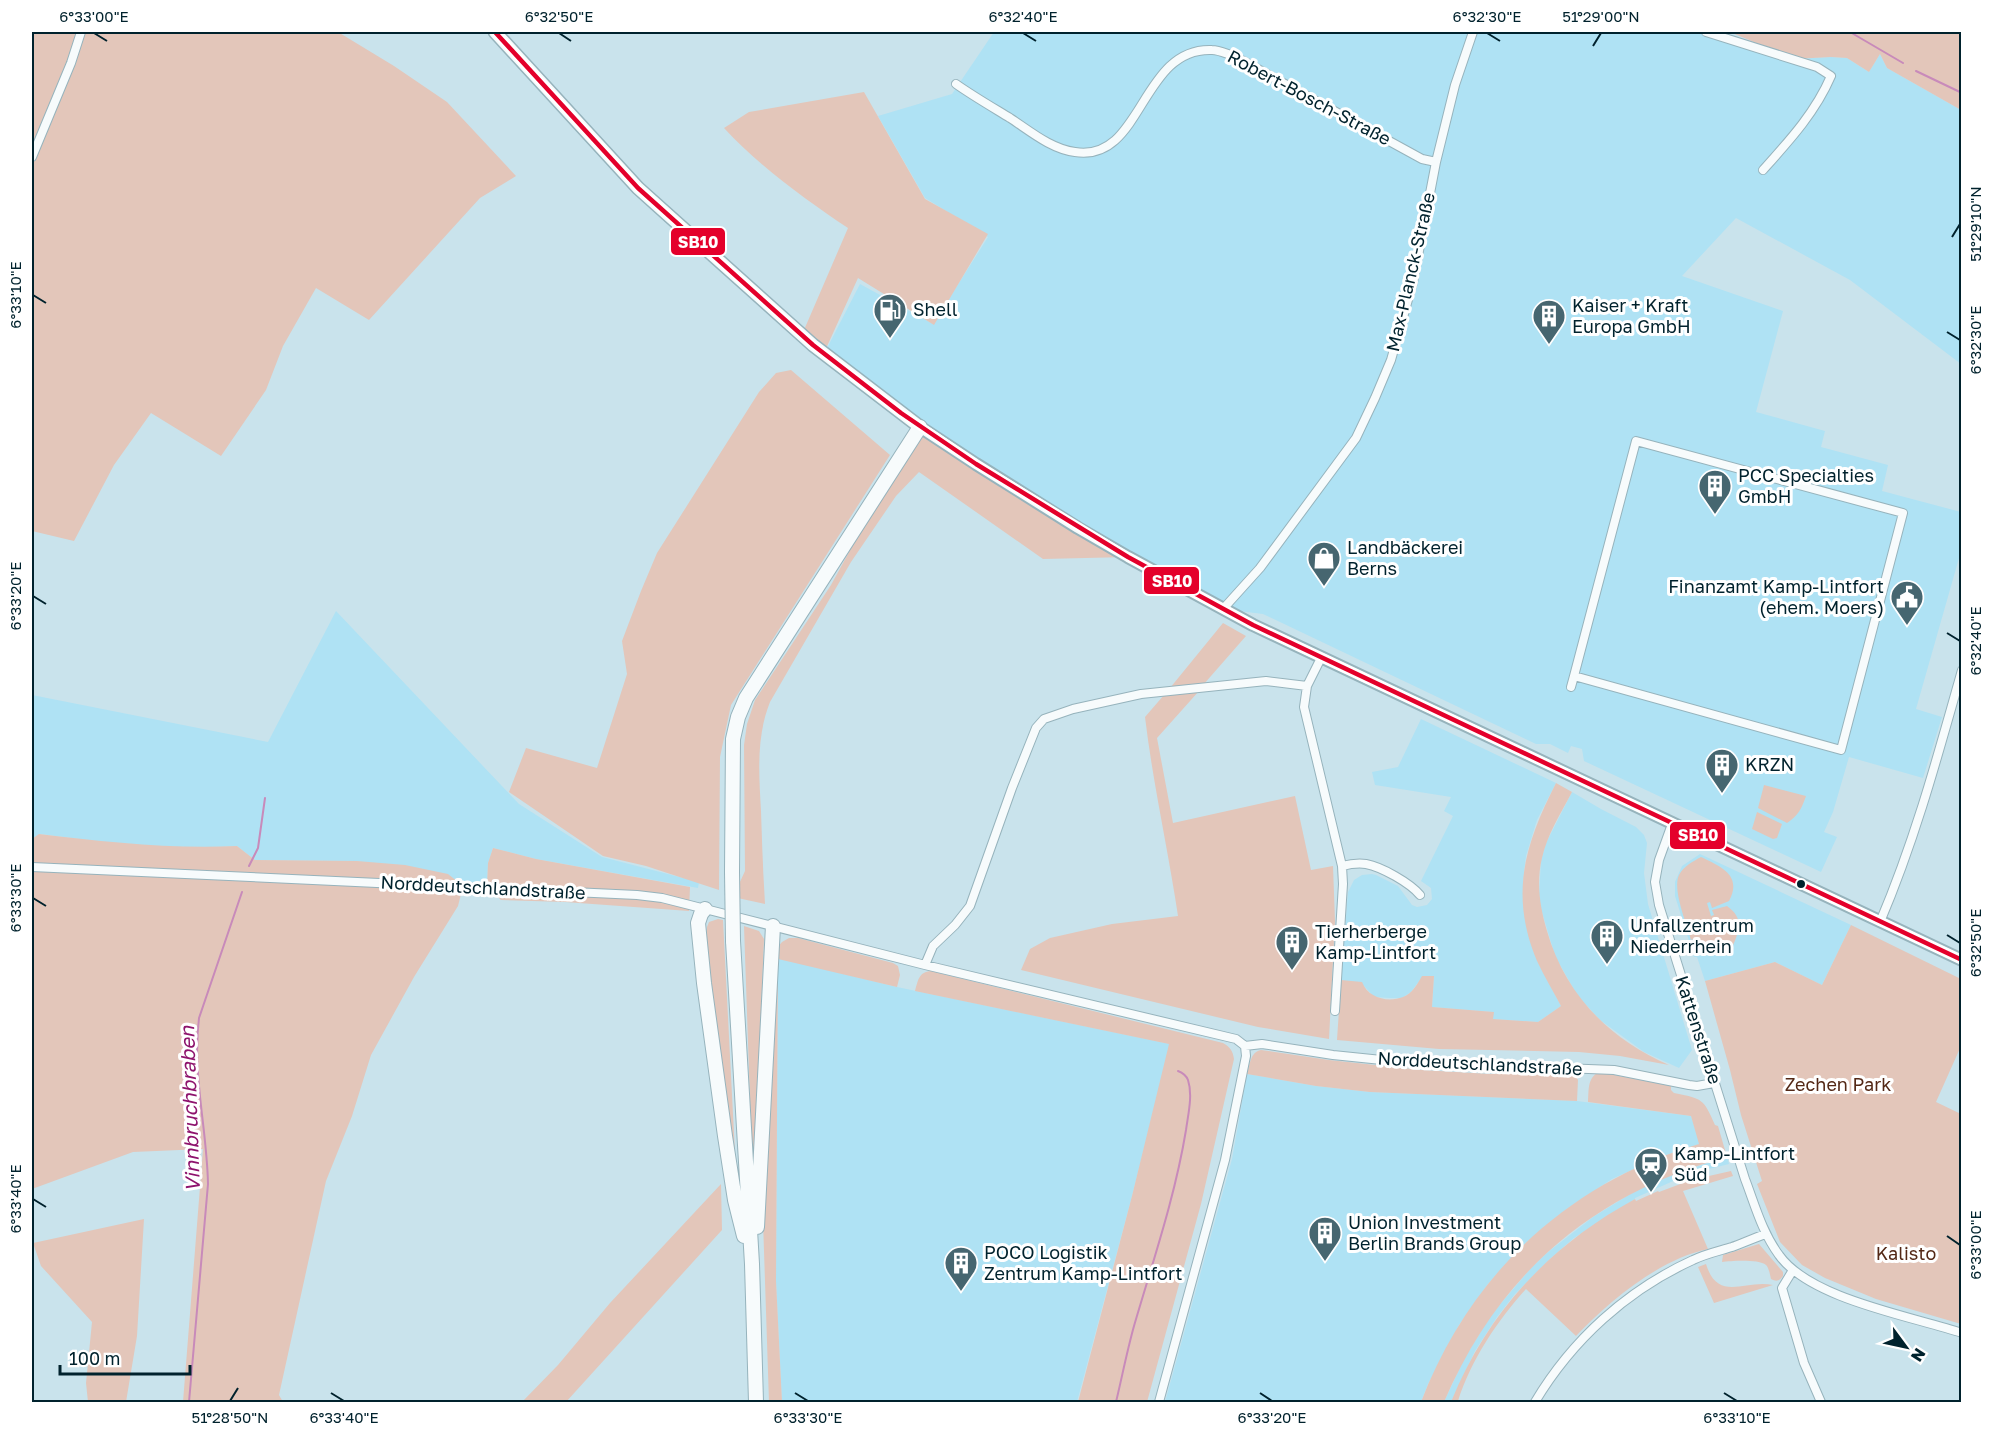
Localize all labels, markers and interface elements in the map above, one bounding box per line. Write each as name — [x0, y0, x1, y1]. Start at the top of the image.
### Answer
text: 6°33'00"E — [59, 7, 129, 25]
text: 6°32'50"E — [525, 7, 593, 25]
text: 6°32'40"E — [988, 7, 1058, 25]
text: 6°32'30"E — [1453, 7, 1521, 25]
text: 51°29'00"N — [1562, 7, 1640, 25]
street label: Robert-Bosch-Straße — [1224, 45, 1395, 150]
text: 51°29'10"N — [1966, 186, 1984, 262]
street label: Max-Planck-Straße — [1381, 190, 1439, 354]
line badge: SB10 — [670, 227, 726, 256]
text: SB10 — [678, 232, 718, 252]
text: 6°33'10"E — [6, 261, 24, 329]
fuel station icon: Shell — [872, 292, 908, 339]
place label: Kaiser + Kraft Europa GmbH — [1572, 294, 1691, 337]
place label: Shell — [913, 298, 958, 320]
building icon: Kaiser + Kraft Europa GmbH — [1531, 298, 1567, 345]
text: 6°32'30"E — [1966, 306, 1984, 374]
place label: PCC Specialties GmbH — [1738, 464, 1874, 507]
building icon: PCC Specialties GmbH — [1697, 468, 1733, 515]
place label: Landbäckerei Berns — [1347, 536, 1463, 579]
shop icon: Landbäckerei Berns — [1306, 540, 1342, 587]
text: 6°33'20"E — [6, 562, 24, 630]
line badge: SB10 — [1143, 566, 1200, 595]
text: SB10 — [1152, 571, 1192, 591]
place label: Finanzamt Kamp-Lintfort (ehem. Moers) — [1668, 575, 1884, 618]
public building icon: Finanzamt Kamp-Lintfort (ehem. Moers) — [1889, 579, 1925, 626]
text: 6°32'40"E — [1966, 606, 1984, 676]
building icon: KRZN — [1704, 747, 1740, 794]
place label: KRZN — [1745, 753, 1794, 775]
line badge: SB10 — [1669, 821, 1726, 850]
text: SB10 — [1678, 825, 1718, 845]
text: 6°33'30"E — [6, 864, 24, 932]
street label: Norddeutschlandstraße — [380, 871, 586, 903]
unlabelled marker — [1795, 878, 1807, 890]
text: 6°32'50"E — [1966, 909, 1984, 977]
place label: Unfallzentrum Niederrhein — [1630, 914, 1754, 957]
building icon: Unfallzentrum Niederrhein — [1589, 918, 1625, 965]
place label: Tierherberge Kamp-Lintfort — [1315, 920, 1436, 963]
building icon: Tierherberge Kamp-Lintfort — [1274, 924, 1310, 971]
street label: Kattenstraße — [1671, 973, 1727, 1087]
water label: Vinnbruchbraben — [174, 1025, 204, 1192]
street label: Norddeutschlandstraße — [1377, 1047, 1583, 1079]
park label: Zechen Park — [1785, 1073, 1891, 1095]
place label: Kamp-Lintfort Süd — [1674, 1142, 1795, 1185]
station icon: Kamp-Lintfort Süd — [1633, 1146, 1669, 1193]
text: 6°33'40"E — [6, 1164, 24, 1234]
text: 6°33'00"E — [1966, 1210, 1984, 1280]
place label: Union Investment Berlin Brands Group — [1348, 1211, 1521, 1254]
building icon: Union Investment Berlin Brands Group — [1307, 1215, 1343, 1262]
place label: POCO Logistik Zentrum Kamp-Lintfort — [984, 1241, 1183, 1284]
park label: Kalisto — [1876, 1242, 1936, 1264]
building icon: POCO Logistik Zentrum Kamp-Lintfort — [943, 1245, 979, 1292]
north arrow — [1876, 1317, 1936, 1377]
scale bar — [60, 1338, 190, 1376]
text: N — [1907, 1345, 1930, 1366]
text: 100 m — [69, 1347, 120, 1369]
text: 51°28'50"N — [191, 1408, 269, 1426]
text: 6°33'40"E — [309, 1408, 379, 1426]
text: 6°33'30"E — [774, 1408, 842, 1426]
text: 6°33'20"E — [1238, 1408, 1306, 1426]
text: 6°33'10"E — [1703, 1408, 1771, 1426]

